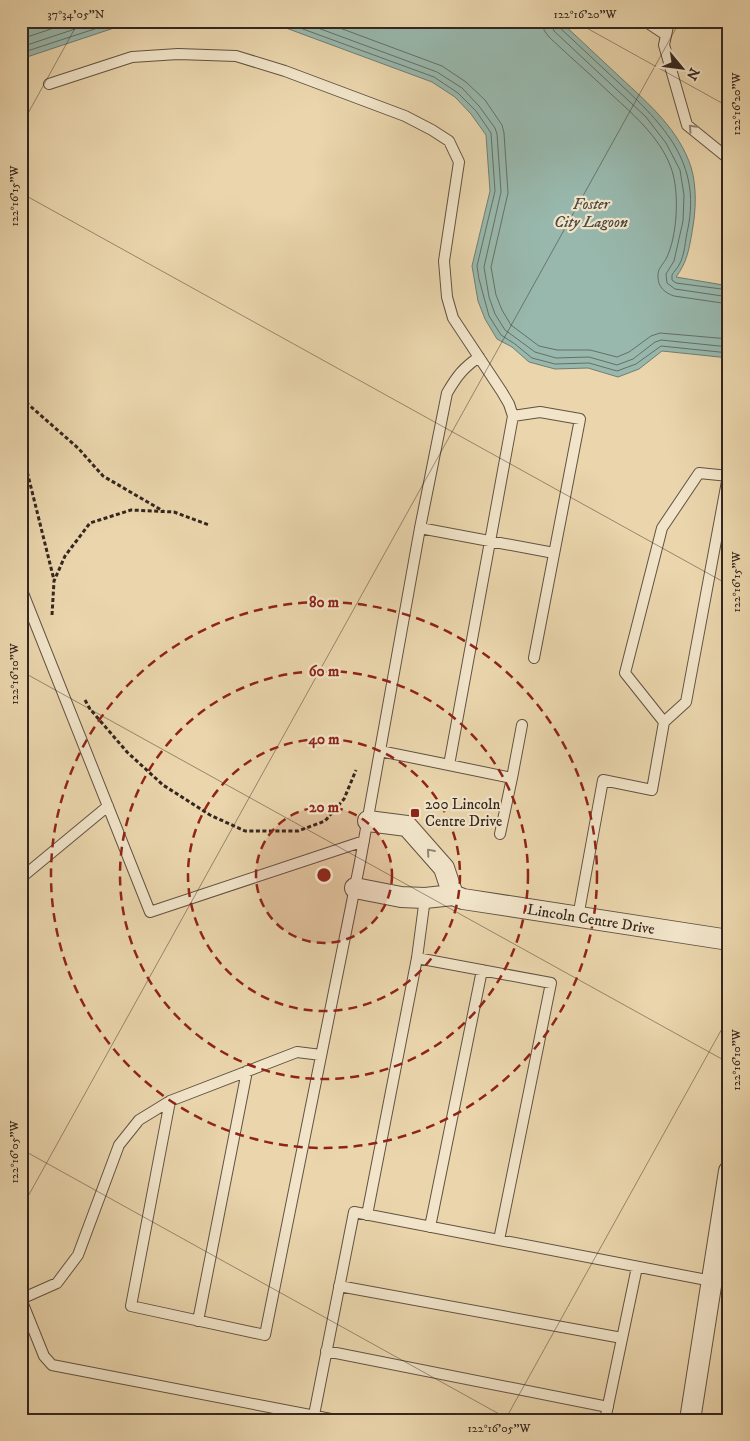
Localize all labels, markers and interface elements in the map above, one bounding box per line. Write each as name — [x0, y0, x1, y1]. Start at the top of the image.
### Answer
text: 37°34'05"N — [47, 7, 105, 22]
text: 122°16'20"W — [554, 7, 618, 22]
north arrow — [658, 42, 708, 92]
text: N — [682, 64, 703, 84]
text: 122°16'20"W — [729, 71, 744, 136]
one-way arrow — [689, 124, 698, 133]
text: 122°16'15"W — [7, 165, 22, 226]
water label: Foster City Lagoon — [554, 194, 628, 232]
text: 122°16'15"W — [729, 551, 744, 612]
text: 80 m — [309, 593, 340, 612]
text: 122°16'10"W — [7, 642, 22, 705]
text: 60 m — [309, 662, 340, 681]
text: 40 m — [307, 730, 340, 749]
place label: 200 Lincoln Centre Drive — [425, 795, 502, 831]
text: 20 m — [309, 798, 340, 817]
marker: 200 Lincoln Centre Drive — [409, 807, 421, 819]
one-way arrow — [427, 849, 436, 858]
centre of rings — [315, 866, 333, 884]
street label: Lincoln Centre Drive — [526, 900, 656, 939]
text: 122°16'10"W — [729, 1028, 744, 1091]
text: 122°16'05"W — [7, 1119, 22, 1184]
text: 122°16'05"W — [467, 1421, 532, 1436]

